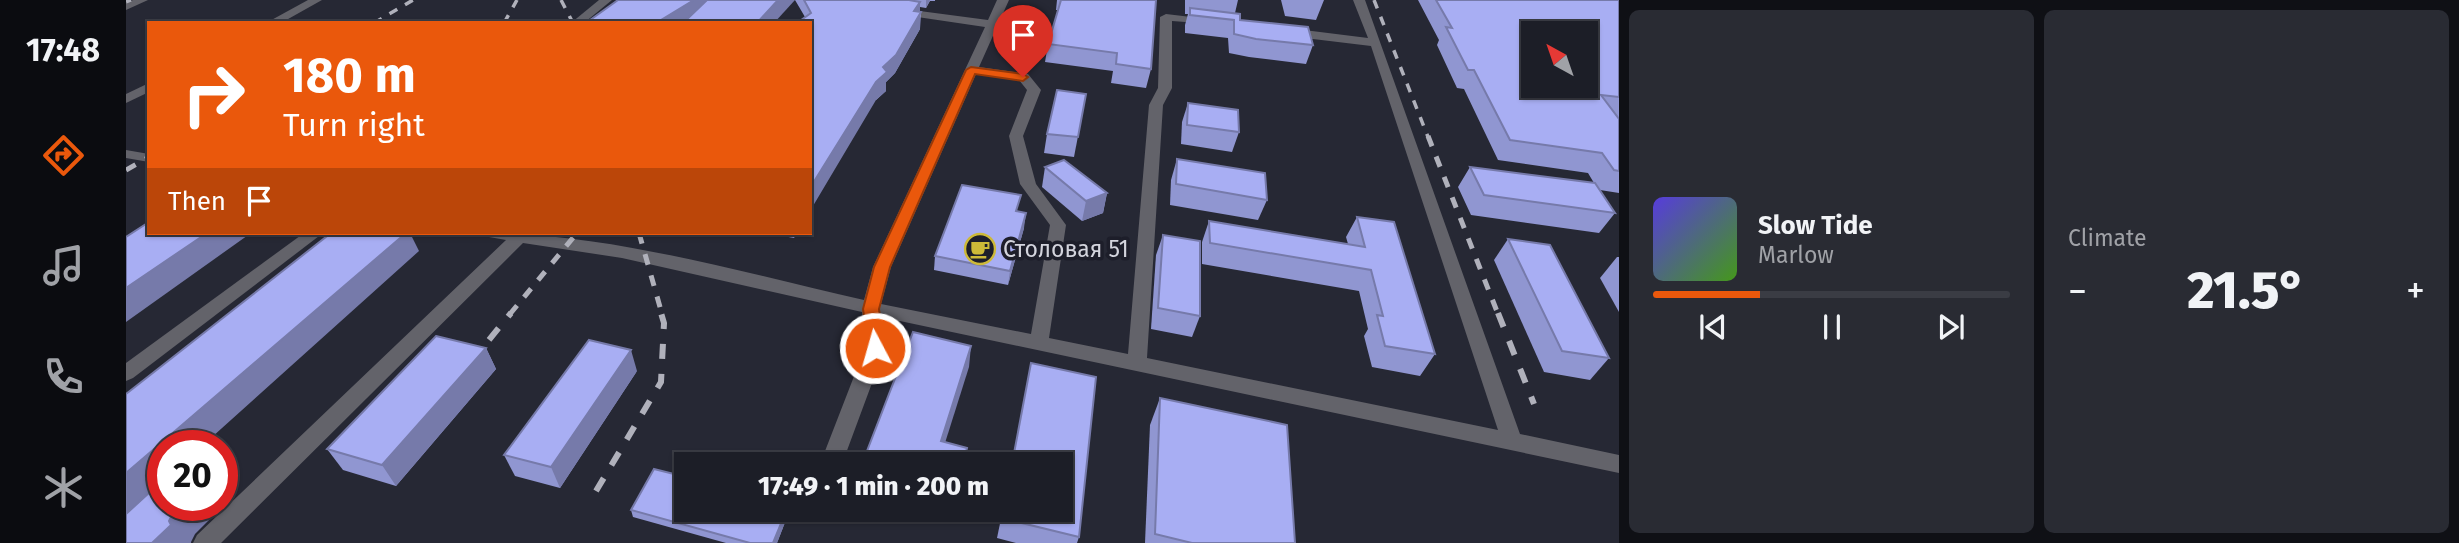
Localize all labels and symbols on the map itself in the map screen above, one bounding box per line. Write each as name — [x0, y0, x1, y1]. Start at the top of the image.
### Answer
pin — [993, 5, 1053, 77]
north arrow — [1521, 21, 1598, 98]
cafe icon: Столовая 51 — [963, 232, 997, 266]
place label: Столовая 51 — [1003, 235, 1129, 263]
position arrow — [838, 311, 912, 385]
speed limit sign: 20 — [147, 430, 238, 521]

